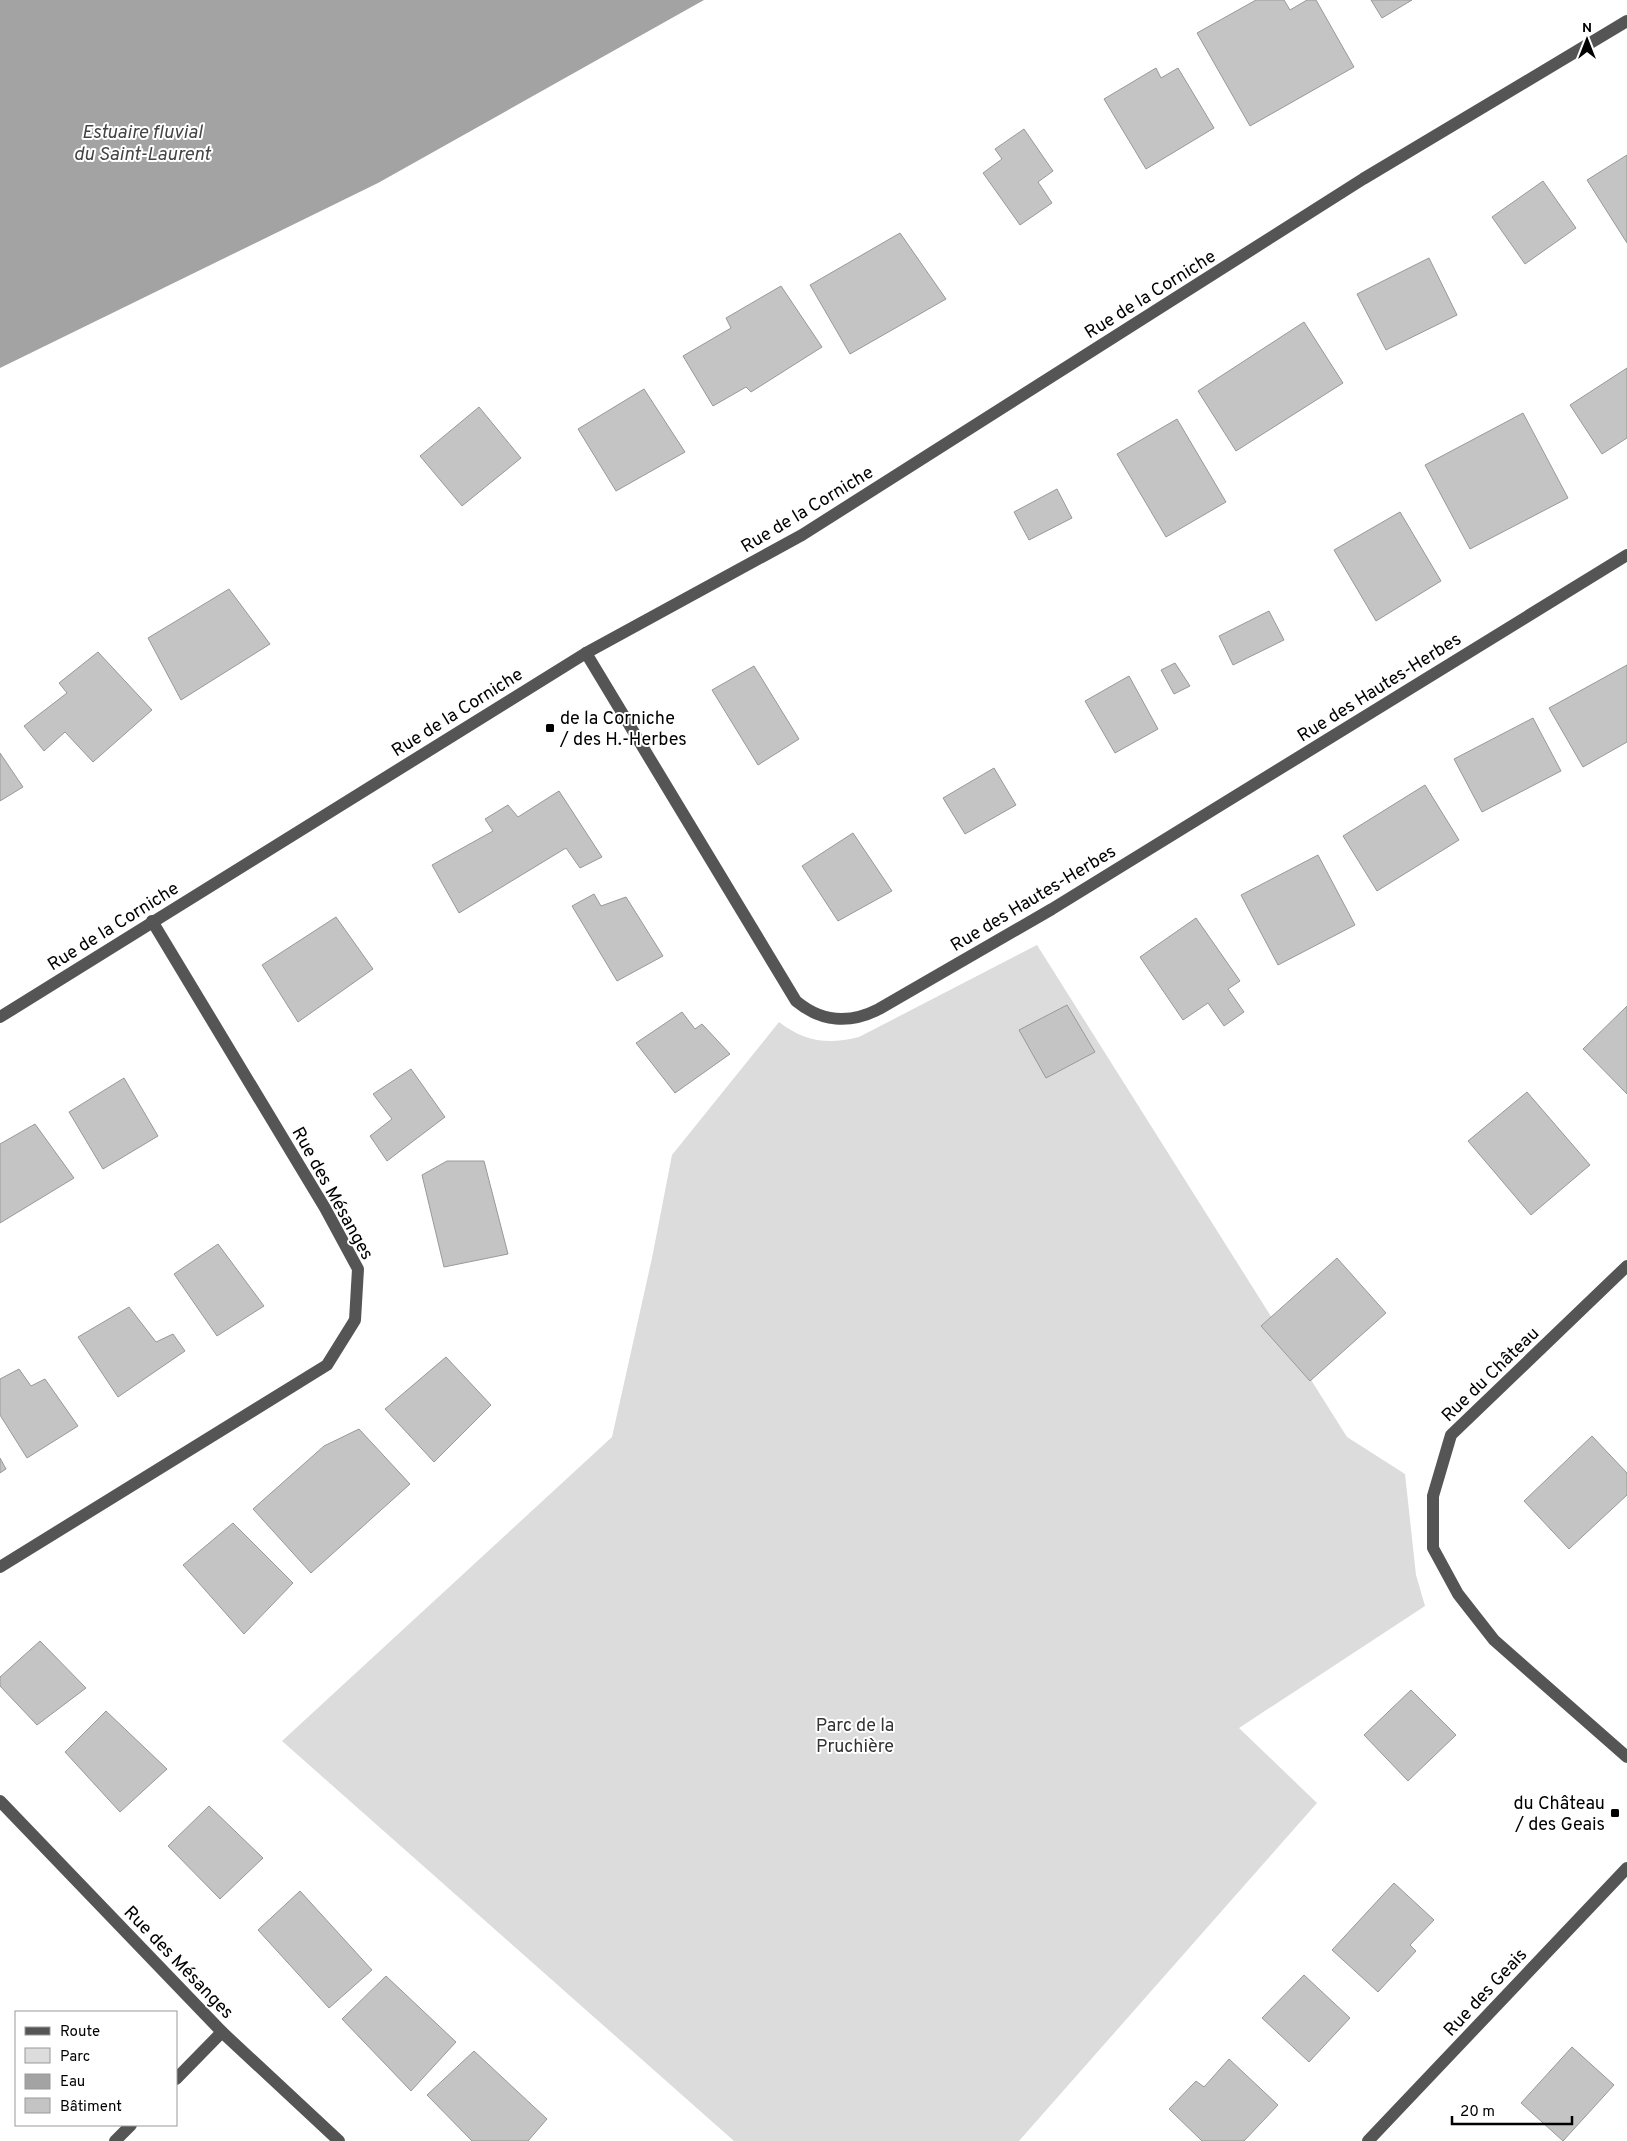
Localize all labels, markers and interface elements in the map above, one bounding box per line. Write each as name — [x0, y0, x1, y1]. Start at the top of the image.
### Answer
north arrow — [1562, 15, 1612, 65]
text: N — [1582, 20, 1592, 37]
water label: Estuaire fluvial du Saint-Laurent — [73, 121, 212, 167]
street label: Rue de la Corniche — [1081, 246, 1221, 345]
street label: Rue de la Corniche — [737, 462, 878, 559]
street label: Rue des Hautes-Herbes — [1294, 628, 1466, 748]
street label: Rue de la Corniche — [388, 664, 528, 763]
place label: de la Corniche / des H.-Herbes — [559, 708, 687, 752]
marker: de la Corniche / des H.-Herbes — [544, 722, 556, 734]
street label: Rue des Hautes-Herbes — [947, 841, 1121, 958]
street label: Rue de la Corniche — [44, 878, 184, 977]
street label: Rue des Mésanges — [286, 1123, 378, 1264]
street label: Rue du Château — [1437, 1323, 1545, 1428]
park label: Parc de la Pruchière — [816, 1715, 894, 1759]
place label: du Château / des Geais — [1513, 1793, 1605, 1837]
marker: du Château / des Geais — [1609, 1807, 1621, 1819]
street label: Rue des Mésanges — [118, 1902, 238, 2024]
street label: Rue des Geais — [1439, 1944, 1533, 2042]
legend — [15, 2011, 178, 2126]
text: Route — [60, 2023, 100, 2042]
text: Parc — [60, 2048, 90, 2067]
text: Eau — [60, 2073, 85, 2092]
scale bar — [1452, 2094, 1572, 2126]
text: Bâtiment — [60, 2098, 122, 2117]
text: 20 m — [1460, 2103, 1495, 2122]

